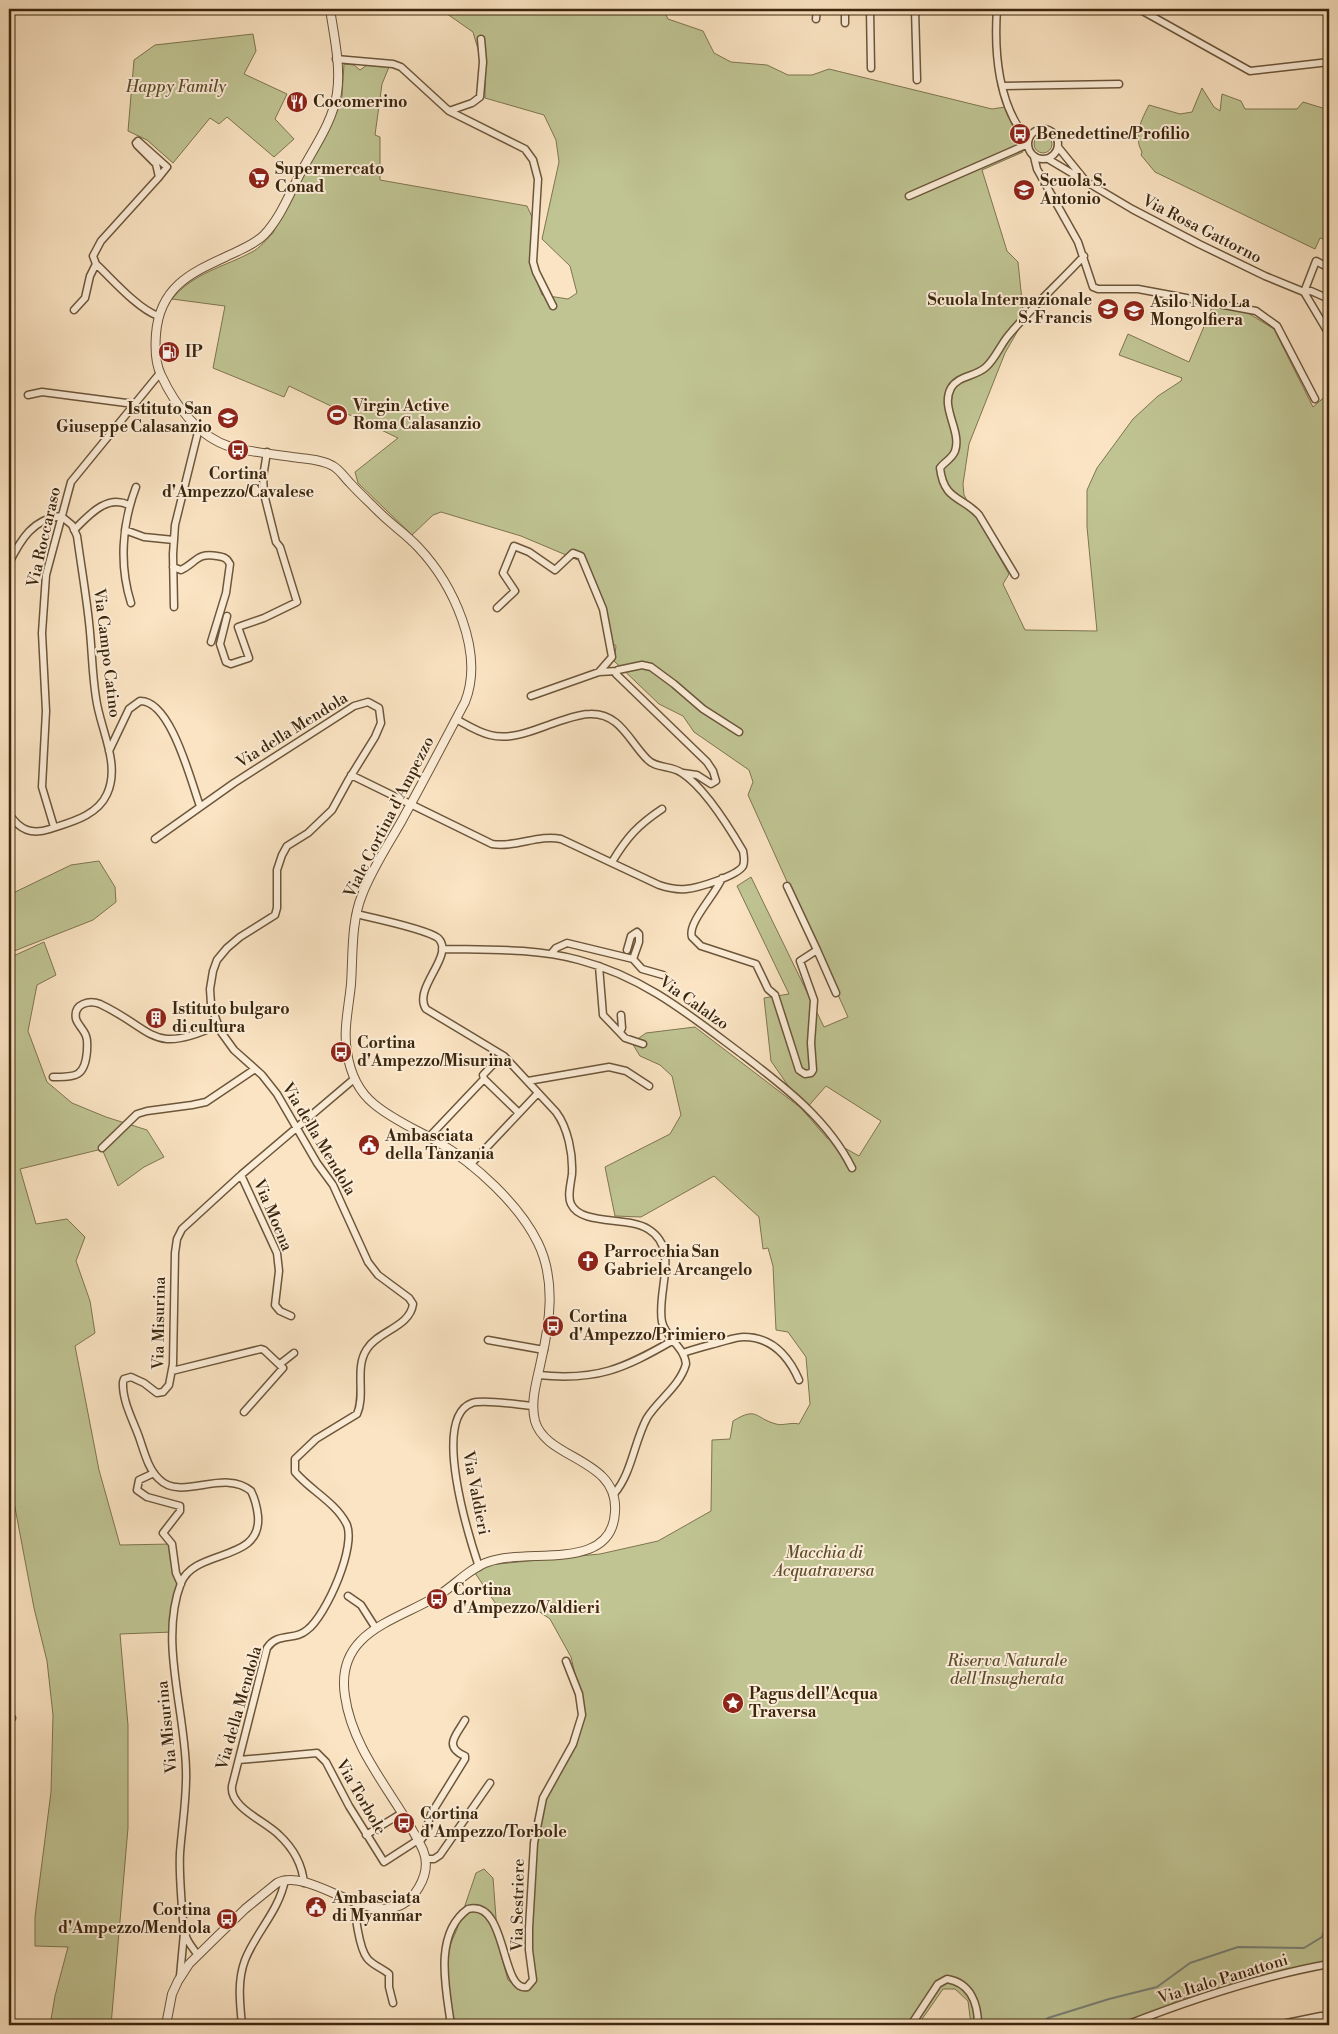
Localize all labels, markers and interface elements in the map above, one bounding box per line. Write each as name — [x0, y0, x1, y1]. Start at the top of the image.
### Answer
park label: Happy Family — [125, 77, 227, 97]
restaurant icon: Cocomerino — [285, 90, 309, 114]
place label: Cocomerino — [313, 92, 407, 112]
bus stop icon: Benedettine/Profilio — [1008, 122, 1032, 146]
place label: Benedettine/Profilio — [1036, 124, 1190, 144]
place label: Supermercato Conad — [275, 159, 384, 197]
supermarket icon: Supermercato Conad — [247, 166, 271, 190]
place label: Scuola S. Antonio — [1039, 171, 1107, 209]
school or university icon: Scuola S. Antonio — [1012, 178, 1036, 202]
street label: Via Rosa Gattorno — [1138, 190, 1265, 268]
place label: Scuola Internazionale S. Francis — [928, 290, 1092, 328]
place label: Asilo Nido La Mongolfiera — [1149, 292, 1250, 330]
school or university icon: Scuola Internazionale S. Francis — [1096, 297, 1120, 321]
school or university icon: Asilo Nido La Mongolfiera — [1122, 299, 1146, 323]
fuel station icon: IP — [157, 340, 181, 364]
place label: IP — [185, 342, 203, 362]
place label: Virgin Active Roma Calasanzio — [352, 396, 481, 434]
place label: Istituto San Giuseppe Calasanzio — [56, 399, 212, 437]
sports icon: Virgin Active Roma Calasanzio — [325, 403, 349, 427]
school or university icon: Istituto San Giuseppe Calasanzio — [216, 406, 240, 430]
bus stop icon: Cortina d'Ampezzo/Cavalese — [226, 438, 250, 462]
place label: Cortina d'Ampezzo/Cavalese — [162, 464, 314, 502]
street label: Via Roccaraso — [23, 485, 65, 590]
street label: Via Campo Catino — [89, 586, 125, 719]
street label: Via della Mendola — [232, 687, 352, 773]
street label: Viale Cortina d'Ampezzo — [339, 733, 438, 902]
street label: Via Calalzo — [654, 971, 733, 1034]
place label: Istituto bulgaro di cultura — [172, 999, 290, 1037]
building icon: Istituto bulgaro di cultura — [144, 1006, 168, 1030]
place label: Cortina d'Ampezzo/Misurina — [357, 1033, 512, 1071]
bus stop icon: Cortina d'Ampezzo/Misurina — [329, 1040, 353, 1064]
street label: Via della Mendola — [277, 1078, 361, 1200]
place label: Ambasciata della Tanzania — [384, 1126, 495, 1164]
public building icon: Ambasciata della Tanzania — [357, 1133, 381, 1157]
street label: Via Moena — [249, 1175, 297, 1255]
place label: Parrocchia San Gabriele Arcangelo — [604, 1242, 752, 1280]
church icon: Parrocchia San Gabriele Arcangelo — [576, 1249, 600, 1273]
street label: Via Misurina — [148, 1275, 170, 1371]
place label: Cortina d'Ampezzo/Primiero — [569, 1307, 726, 1345]
bus stop icon: Cortina d'Ampezzo/Primiero — [541, 1314, 565, 1338]
street label: Via Valdieri — [458, 1448, 494, 1537]
park label: Macchia di Acquatraversa — [772, 1543, 874, 1581]
place label: Cortina d'Ampezzo/Valdieri — [453, 1580, 600, 1618]
bus stop icon: Cortina d'Ampezzo/Valdieri — [425, 1587, 449, 1611]
street label: Via della Mendola — [211, 1643, 266, 1773]
park label: Riserva Naturale dell'Insugherata — [946, 1651, 1067, 1689]
street label: Via Misurina — [152, 1679, 182, 1775]
place label: Pagus dell'Acqua Traversa — [749, 1684, 878, 1722]
place icon: Pagus dell'Acqua Traversa — [721, 1691, 745, 1715]
street label: Via Torbole — [331, 1755, 391, 1838]
place label: Cortina d'Ampezzo/Torbole — [420, 1804, 567, 1842]
bus stop icon: Cortina d'Ampezzo/Torbole — [392, 1811, 416, 1835]
street label: Via Sestriere — [507, 1858, 529, 1953]
place label: Ambasciata di Myanmar — [331, 1888, 422, 1926]
public building icon: Ambasciata di Myanmar — [304, 1895, 328, 1919]
place label: Cortina d'Ampezzo/Mendola — [58, 1900, 211, 1938]
bus stop icon: Cortina d'Ampezzo/Mendola — [215, 1907, 239, 1931]
street label: Via Italo Panattoni — [1155, 1950, 1291, 2009]

